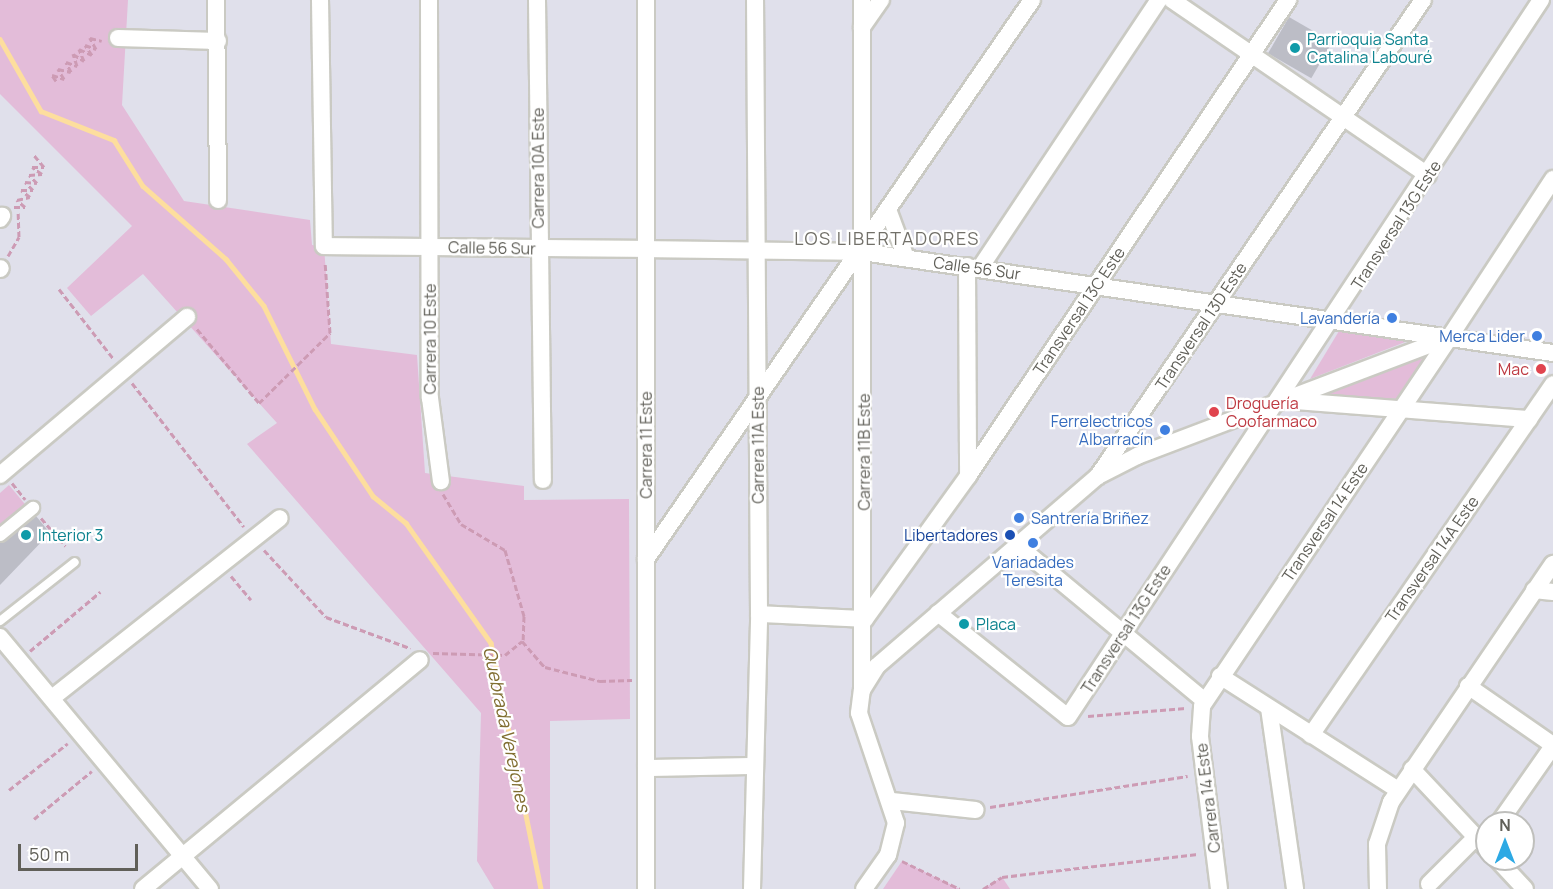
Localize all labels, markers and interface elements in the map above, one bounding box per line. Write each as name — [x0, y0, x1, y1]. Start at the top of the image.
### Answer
place label: Parrioquia Santa Catalina Labouré — [1307, 29, 1432, 67]
marker: Parrioquia Santa Catalina Labouré — [1288, 41, 1302, 55]
street label: Carrera 10A Este — [528, 108, 548, 228]
street label: Transversal 13G Este — [1347, 157, 1445, 293]
district label: LOS LIBERTADORES — [794, 227, 980, 249]
street label: Calle 56 Sur — [448, 238, 536, 258]
street label: Transversal 13C Este — [1029, 243, 1129, 379]
street label: Calle 56 Sur — [932, 252, 1022, 284]
street label: Transversal 13D Este — [1151, 259, 1251, 393]
street label: Carrera 10 Este — [420, 284, 440, 394]
place label: Lavandería — [1300, 308, 1380, 328]
marker: Lavandería — [1385, 311, 1399, 325]
place label: Merca Lider — [1439, 326, 1525, 346]
marker: Merca Lider — [1530, 329, 1544, 343]
place label: Mac — [1498, 359, 1529, 379]
marker: Mac — [1534, 362, 1548, 376]
street label: Carrera 11A Este — [748, 386, 768, 504]
street label: Carrera 11 Este — [636, 391, 656, 499]
street label: Carrera 11B Este — [854, 393, 874, 511]
place label: Droguería Coofarmaco — [1226, 393, 1317, 431]
marker: Droguería Coofarmaco — [1207, 405, 1221, 419]
place label: Ferrelectricos Albarracín — [1051, 411, 1153, 449]
marker: Ferrelectricos Albarracín — [1158, 423, 1172, 437]
street label: Transversal 14 Este — [1278, 459, 1372, 585]
street label: Transversal 14A Este — [1381, 492, 1483, 626]
place label: Santrería Briñez — [1031, 508, 1149, 528]
marker: Santrería Briñez — [1012, 511, 1026, 525]
place label: Interior 3 — [38, 525, 103, 545]
place label: Libertadores — [904, 525, 998, 545]
marker: Interior 3 — [19, 528, 33, 542]
marker: Libertadores — [1003, 528, 1017, 542]
marker: Variadades Teresita — [1026, 536, 1040, 550]
place label: Variadades Teresita — [992, 552, 1074, 590]
street label: Transversal 13G Este — [1077, 561, 1175, 697]
place label: Placa — [976, 614, 1016, 634]
marker: Placa — [957, 617, 971, 631]
water label: Quebrada Verejones — [479, 645, 535, 813]
street label: Carrera 14 Este — [1192, 742, 1224, 854]
north arrow — [1475, 811, 1535, 871]
text: N — [1499, 814, 1511, 836]
scale bar — [21, 832, 141, 870]
text: 50 m — [29, 842, 69, 866]

